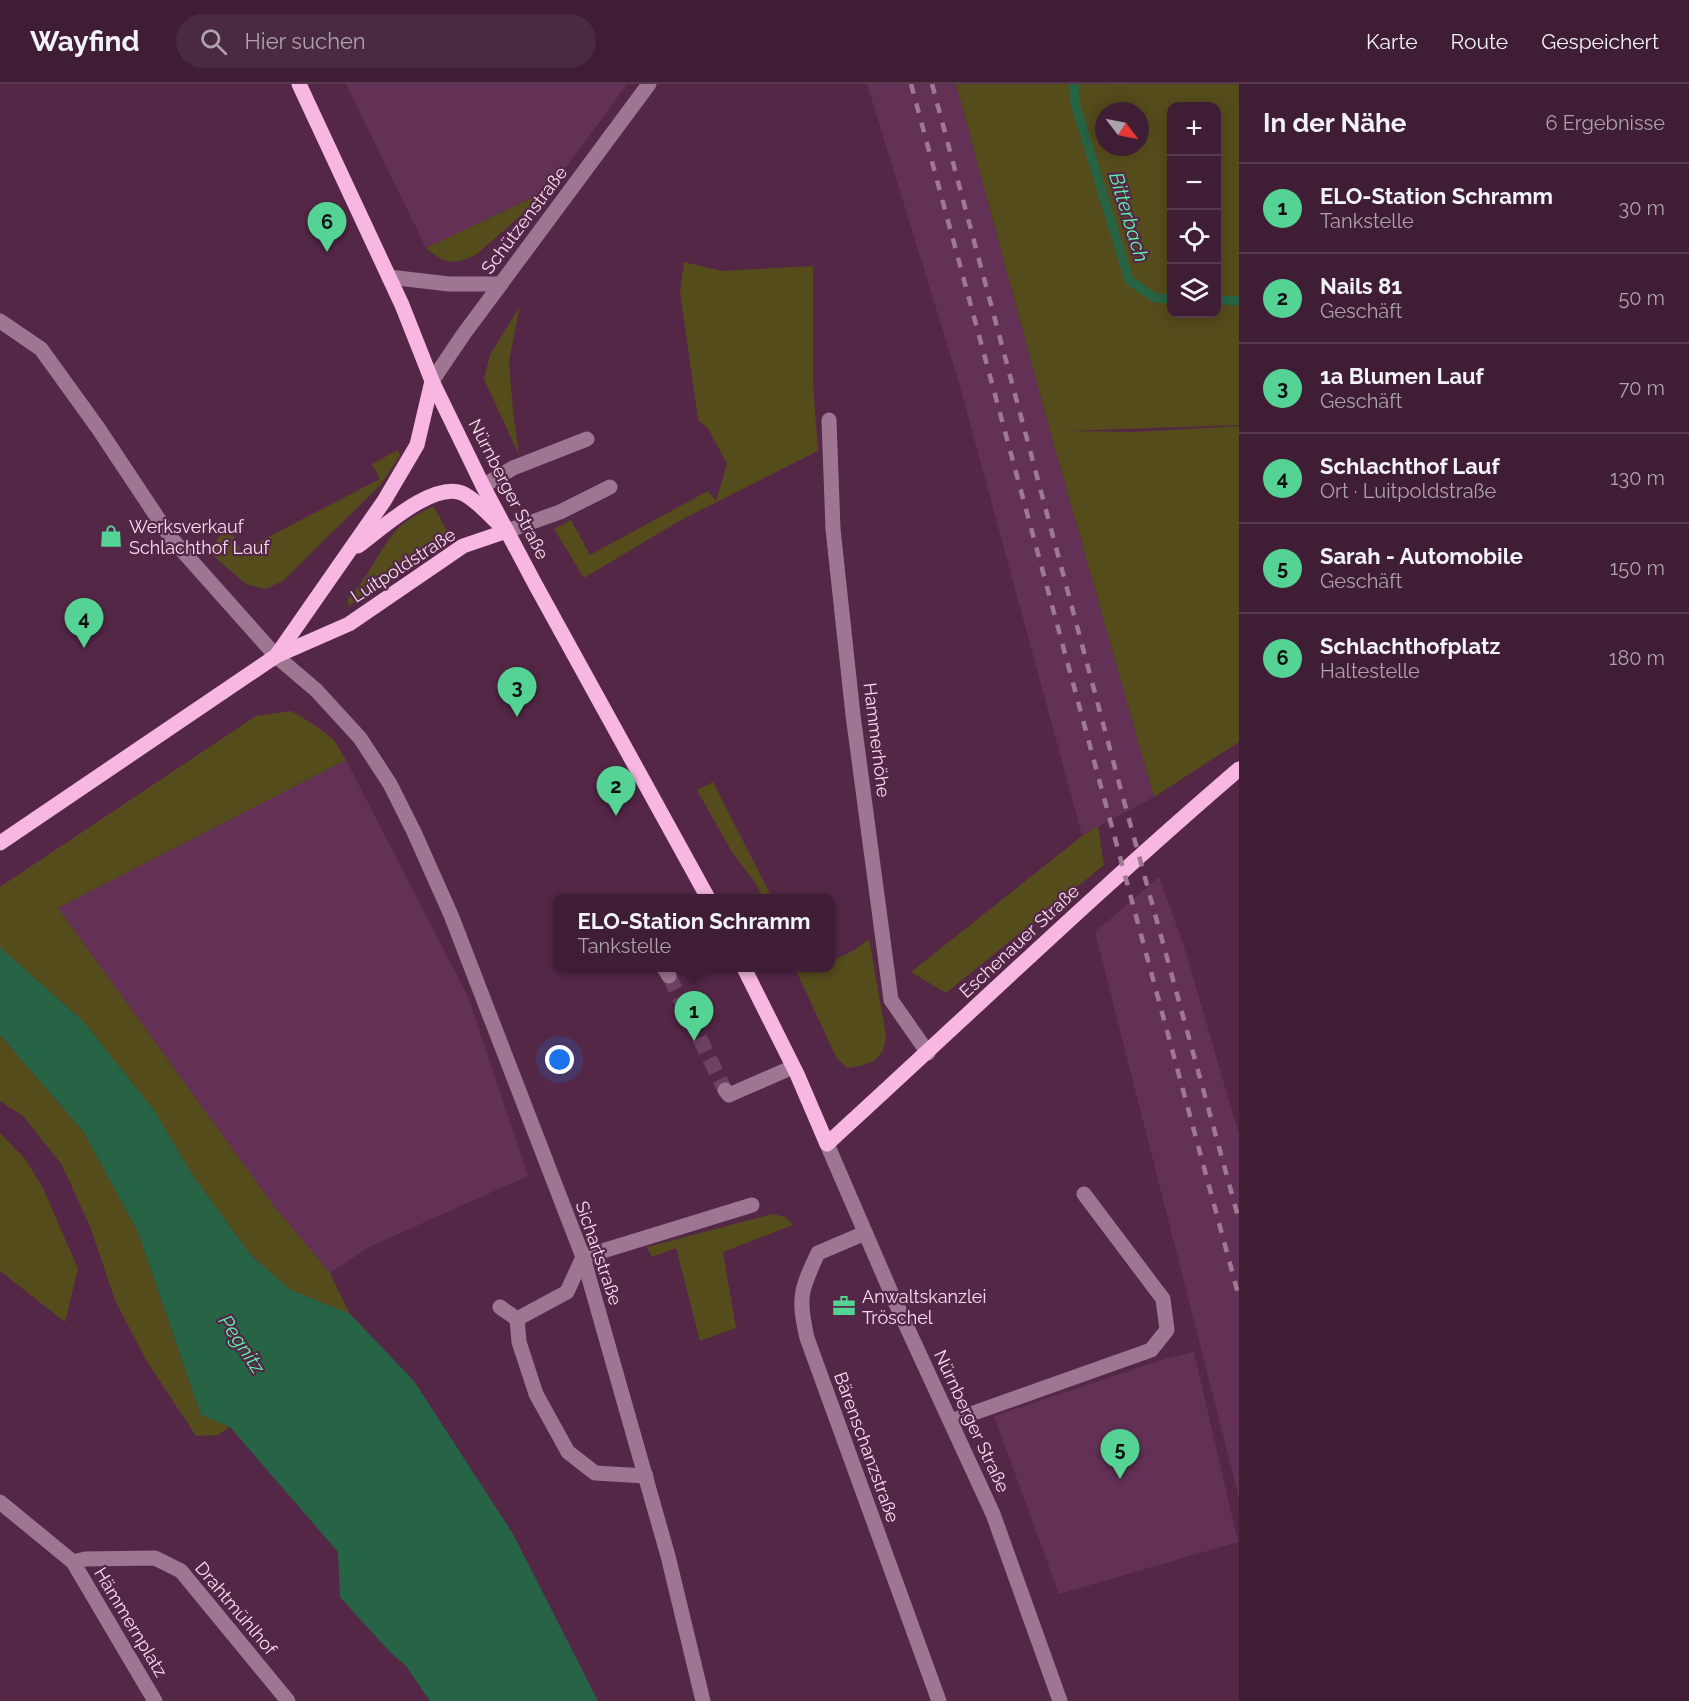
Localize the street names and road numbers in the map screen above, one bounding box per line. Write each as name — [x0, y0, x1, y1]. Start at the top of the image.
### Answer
street label: Schützenstraße — [477, 162, 571, 278]
street label: Nürnberger Straße — [465, 415, 554, 563]
street label: Luitpoldstraße — [347, 523, 460, 607]
street label: Hammerhöhe — [860, 682, 894, 799]
street label: Eschenauer Straße — [955, 880, 1084, 1002]
street label: Sichartstraße — [571, 1198, 627, 1308]
street label: Nürnberger Straße — [930, 1346, 1014, 1496]
street label: Bärenschanzstraße — [830, 1369, 904, 1525]
street label: Drahtmühlhof — [191, 1557, 282, 1660]
street label: Hämmernplatz — [90, 1563, 172, 1681]

